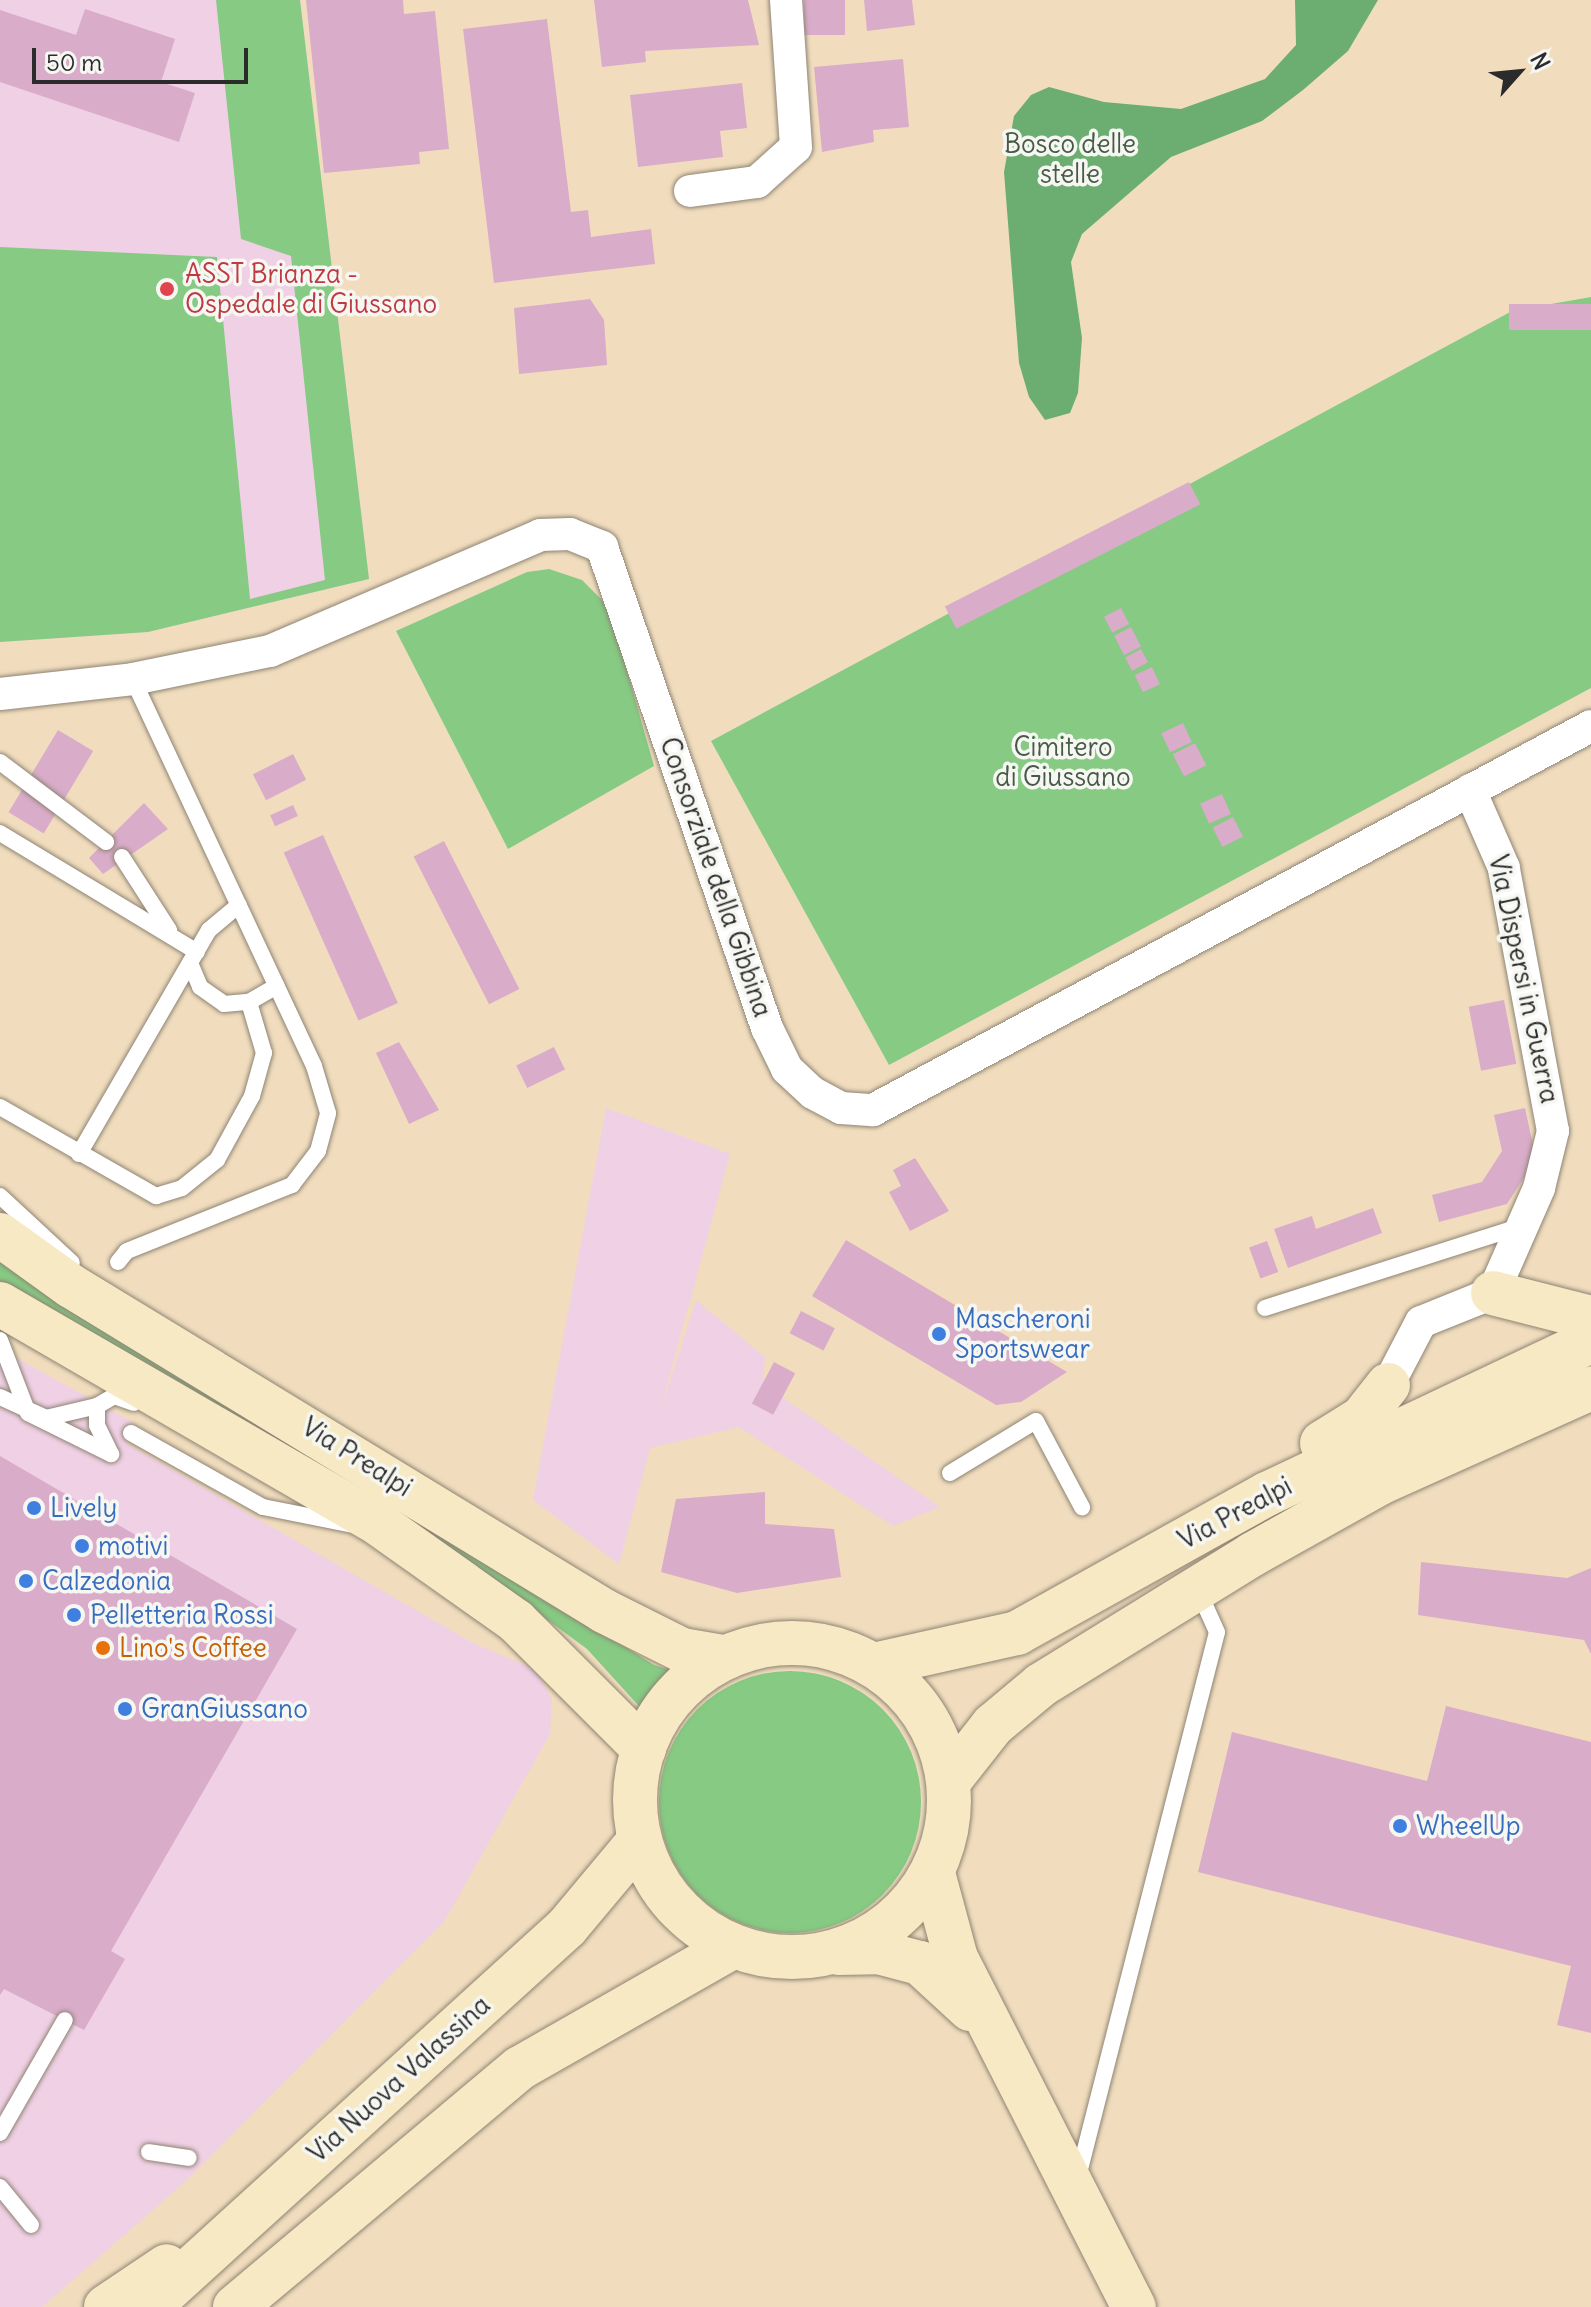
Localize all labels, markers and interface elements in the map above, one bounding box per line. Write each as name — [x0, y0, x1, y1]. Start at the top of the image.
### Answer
scale bar — [36, 32, 252, 82]
north arrow — [1479, 32, 1559, 112]
text: 50 m — [46, 47, 102, 77]
text: N — [1524, 48, 1556, 74]
park label: Bosco delle stelle — [1004, 128, 1136, 190]
place label: ASST Brianza - Ospedale di Giussano — [185, 258, 437, 320]
marker: ASST Brianza - Ospedale di Giussano — [156, 278, 178, 300]
park label: Cimitero di Giussano — [995, 731, 1131, 792]
street label: Consorziale della Gibbina — [653, 733, 779, 1021]
street label: Via Dispersi in Guerra — [1482, 852, 1566, 1106]
place label: Mascheroni Sportswear — [955, 1303, 1091, 1364]
marker: Mascheroni Sportswear — [930, 1325, 948, 1343]
street label: Via Prealpi — [296, 1411, 418, 1503]
street label: Via Prealpi — [1173, 1470, 1297, 1556]
place label: Lively — [50, 1492, 117, 1524]
marker: Lively — [25, 1499, 43, 1517]
place label: motivi — [98, 1530, 168, 1562]
marker: motivi — [73, 1537, 91, 1555]
place label: Calzedonia — [42, 1565, 171, 1597]
marker: Calzedonia — [17, 1572, 35, 1590]
place label: Pelletteria Rossi — [90, 1599, 273, 1631]
marker: Pelletteria Rossi — [65, 1606, 83, 1624]
place label: Lino's Coffee — [119, 1632, 267, 1664]
marker: Lino's Coffee — [94, 1639, 112, 1657]
place label: GranGiussano — [141, 1693, 308, 1725]
marker: GranGiussano — [116, 1700, 134, 1718]
place label: WheelUp — [1416, 1810, 1521, 1842]
marker: WheelUp — [1391, 1817, 1409, 1835]
street label: Via Nuova Valassina — [302, 1989, 496, 2169]

